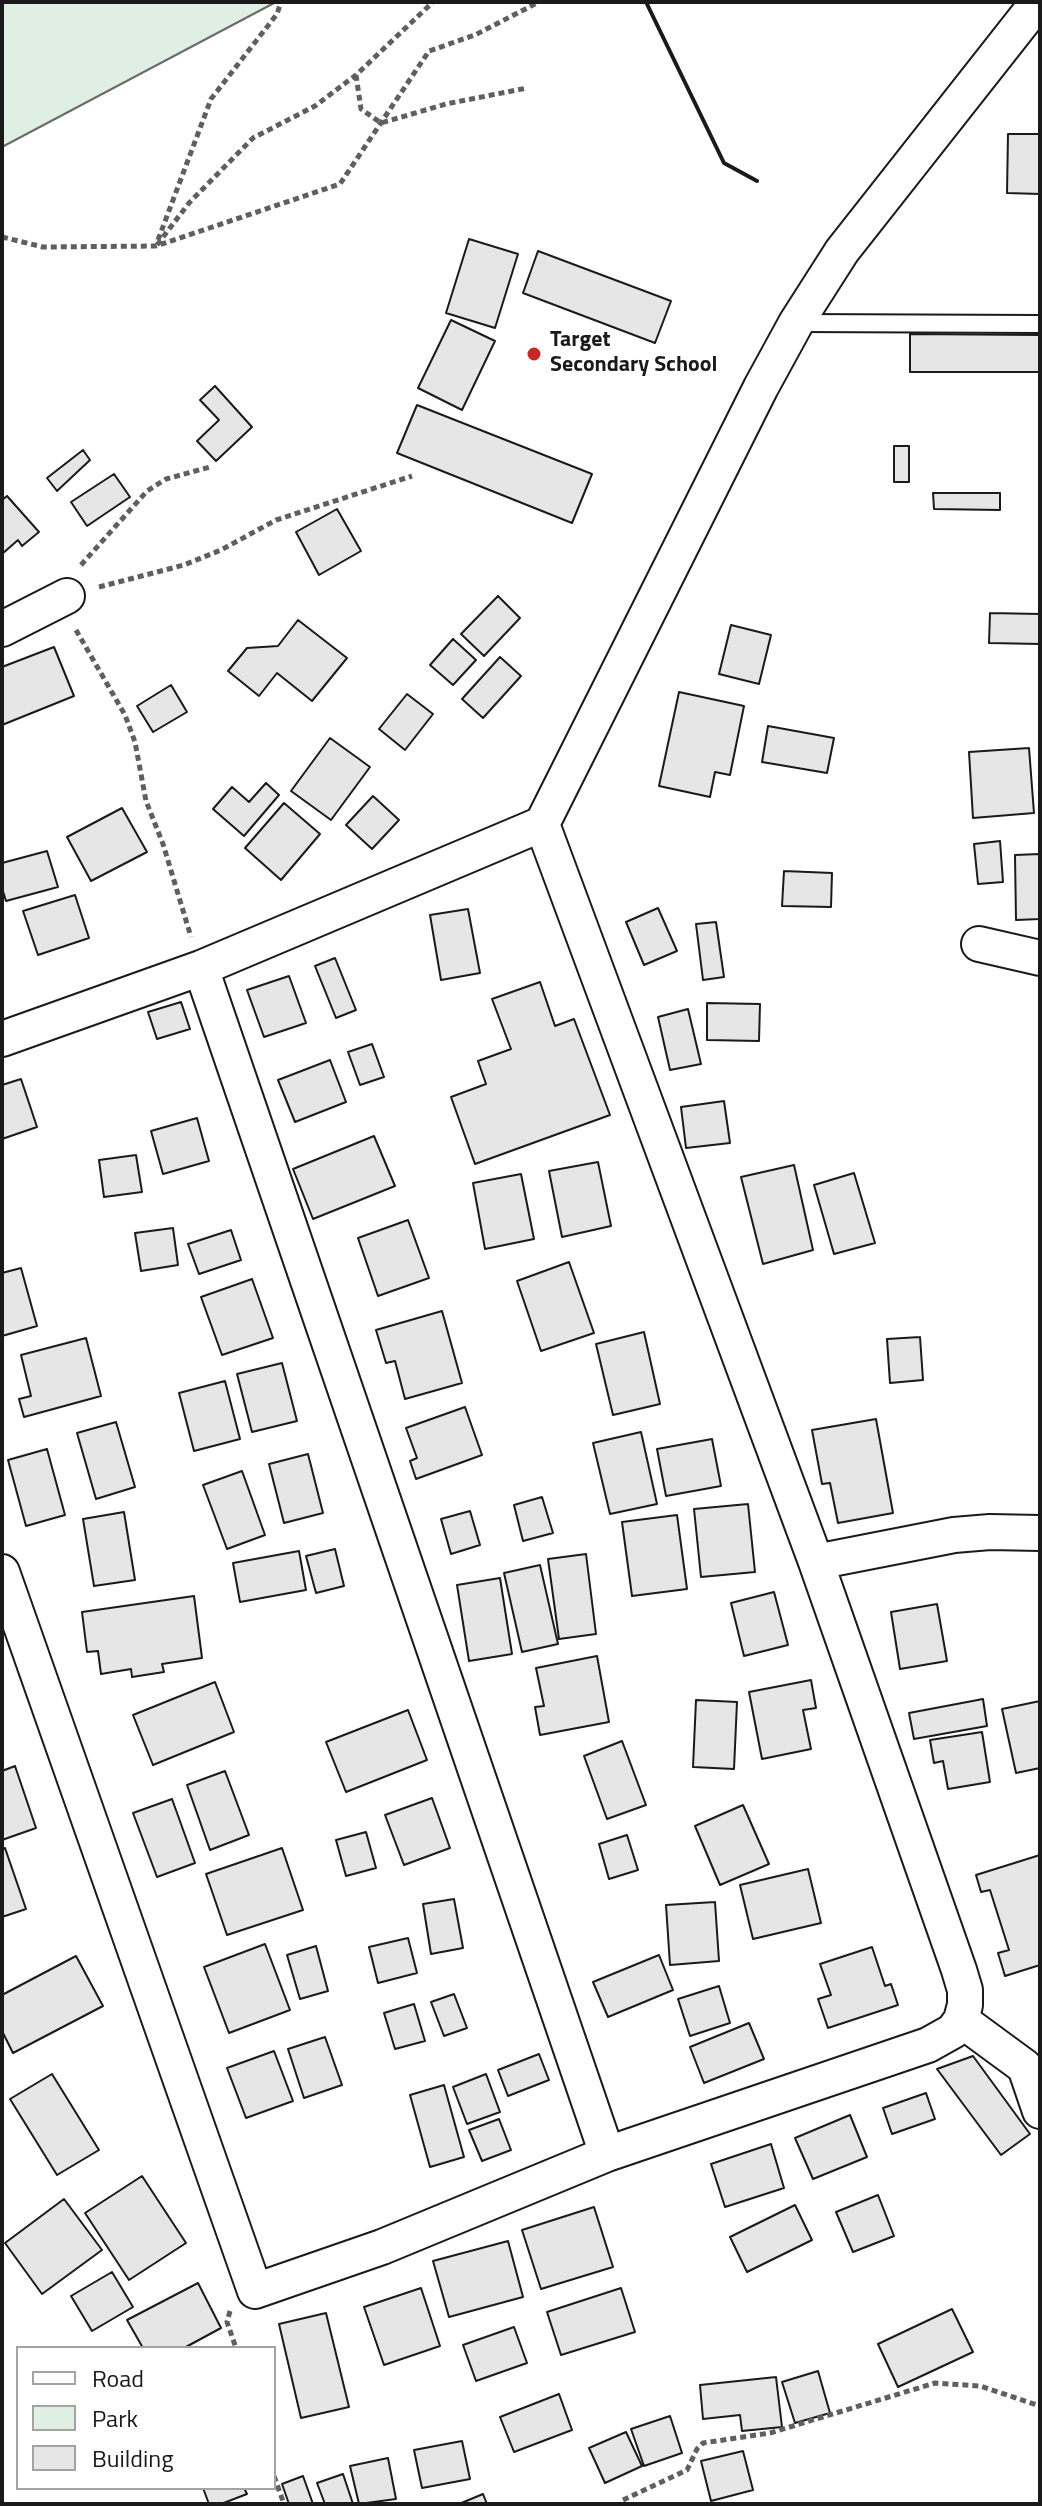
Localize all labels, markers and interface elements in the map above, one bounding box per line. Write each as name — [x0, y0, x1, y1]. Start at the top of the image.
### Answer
place label: Target Secondary School — [550, 328, 717, 380]
marker: Target Secondary School — [525, 345, 543, 363]
legend — [16, 2346, 276, 2490]
text: Road — [92, 2360, 144, 2396]
text: Park — [92, 2400, 138, 2436]
text: Building — [92, 2440, 174, 2476]

